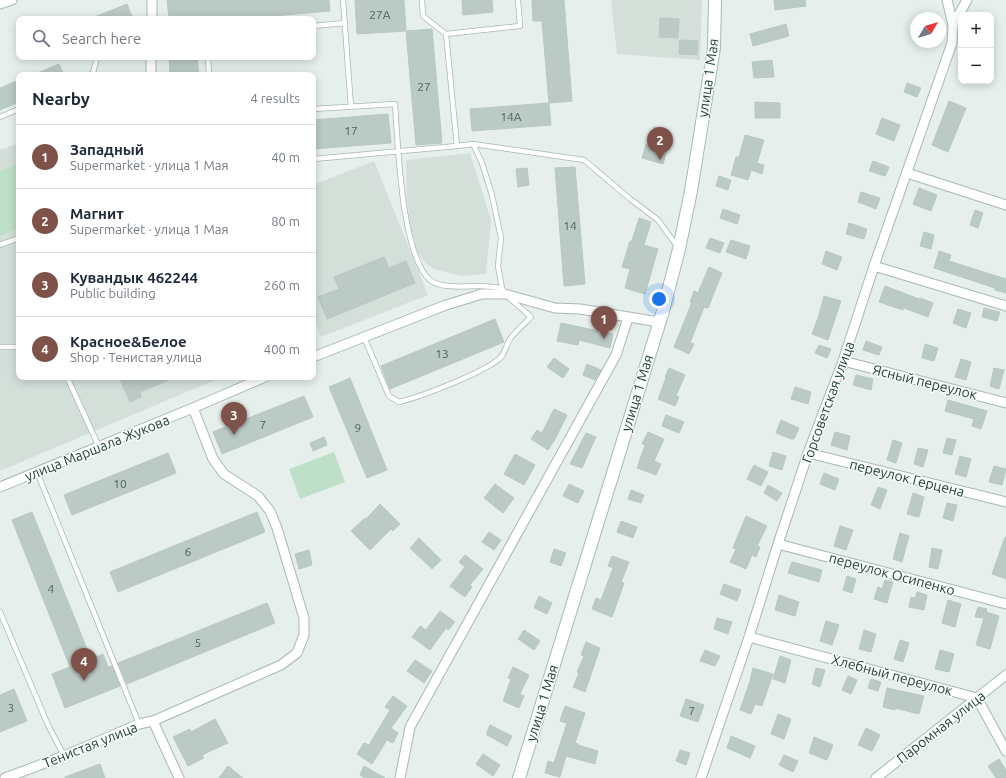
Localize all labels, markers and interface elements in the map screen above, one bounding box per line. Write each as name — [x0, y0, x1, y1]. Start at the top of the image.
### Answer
house number: 27А — [369, 8, 391, 21]
north arrow — [910, 12, 946, 48]
map controls — [958, 12, 994, 84]
button: + — [958, 12, 994, 48]
search box — [16, 16, 316, 60]
icon: search — [30, 27, 52, 49]
text: Search here — [62, 30, 141, 47]
street label: улица 1 Мая — [695, 38, 721, 118]
button: − — [958, 48, 994, 84]
house number: 27 — [417, 80, 431, 93]
text: Nearby — [32, 89, 90, 108]
text: 4 results — [250, 91, 300, 105]
house number: 14А — [500, 110, 522, 123]
house number: 17 — [344, 124, 358, 137]
pin: 2 — [647, 127, 673, 160]
text: Западный — [70, 141, 144, 158]
text: 1 — [41, 150, 49, 164]
text: 40 m — [271, 150, 300, 164]
text: Supermarket · улица 1 Мая — [70, 158, 228, 172]
text: Магнит — [70, 205, 124, 222]
text: 2 — [41, 214, 49, 228]
text: 80 m — [271, 214, 300, 228]
house number: 14 — [563, 219, 577, 232]
text: Supermarket · улица 1 Мая — [70, 222, 228, 236]
text: Кувандык 462244 — [70, 269, 198, 286]
text: 3 — [41, 278, 49, 292]
text: 260 m — [264, 278, 300, 292]
text: Public building — [70, 286, 156, 300]
your location — [649, 289, 669, 309]
pin: 1 — [591, 306, 617, 339]
text: Красное&Белое — [70, 333, 187, 350]
street label: Горсоветская улица — [799, 339, 857, 465]
text: 4 — [41, 342, 49, 356]
text: 400 m — [264, 342, 300, 356]
house number: 13 — [435, 347, 449, 360]
text: Shop · Тенистая улица — [70, 350, 202, 364]
street label: улица 1 Мая — [618, 353, 656, 433]
street label: Ясный переулок — [871, 361, 979, 403]
pin: 3 — [221, 402, 247, 435]
street label: улица Маршала Жукова — [22, 412, 172, 484]
house number: 7 — [260, 418, 266, 431]
house number: 9 — [355, 421, 361, 434]
street label: переулок Герцена — [848, 456, 966, 500]
house number: 10 — [113, 477, 127, 490]
house number: 6 — [185, 545, 192, 558]
street label: переулок Осипенко — [827, 549, 957, 599]
house number: 4 — [48, 582, 55, 595]
house number: 5 — [195, 636, 201, 649]
pin: 4 — [71, 648, 97, 681]
street label: Хлебный переулок — [830, 651, 954, 699]
street label: улица 1 Мая — [523, 663, 561, 743]
street label: Паромная улица — [894, 687, 988, 767]
house number: 3 — [8, 701, 14, 714]
house number: 7 — [689, 704, 695, 717]
street label: Тенистая улица — [40, 719, 140, 771]

